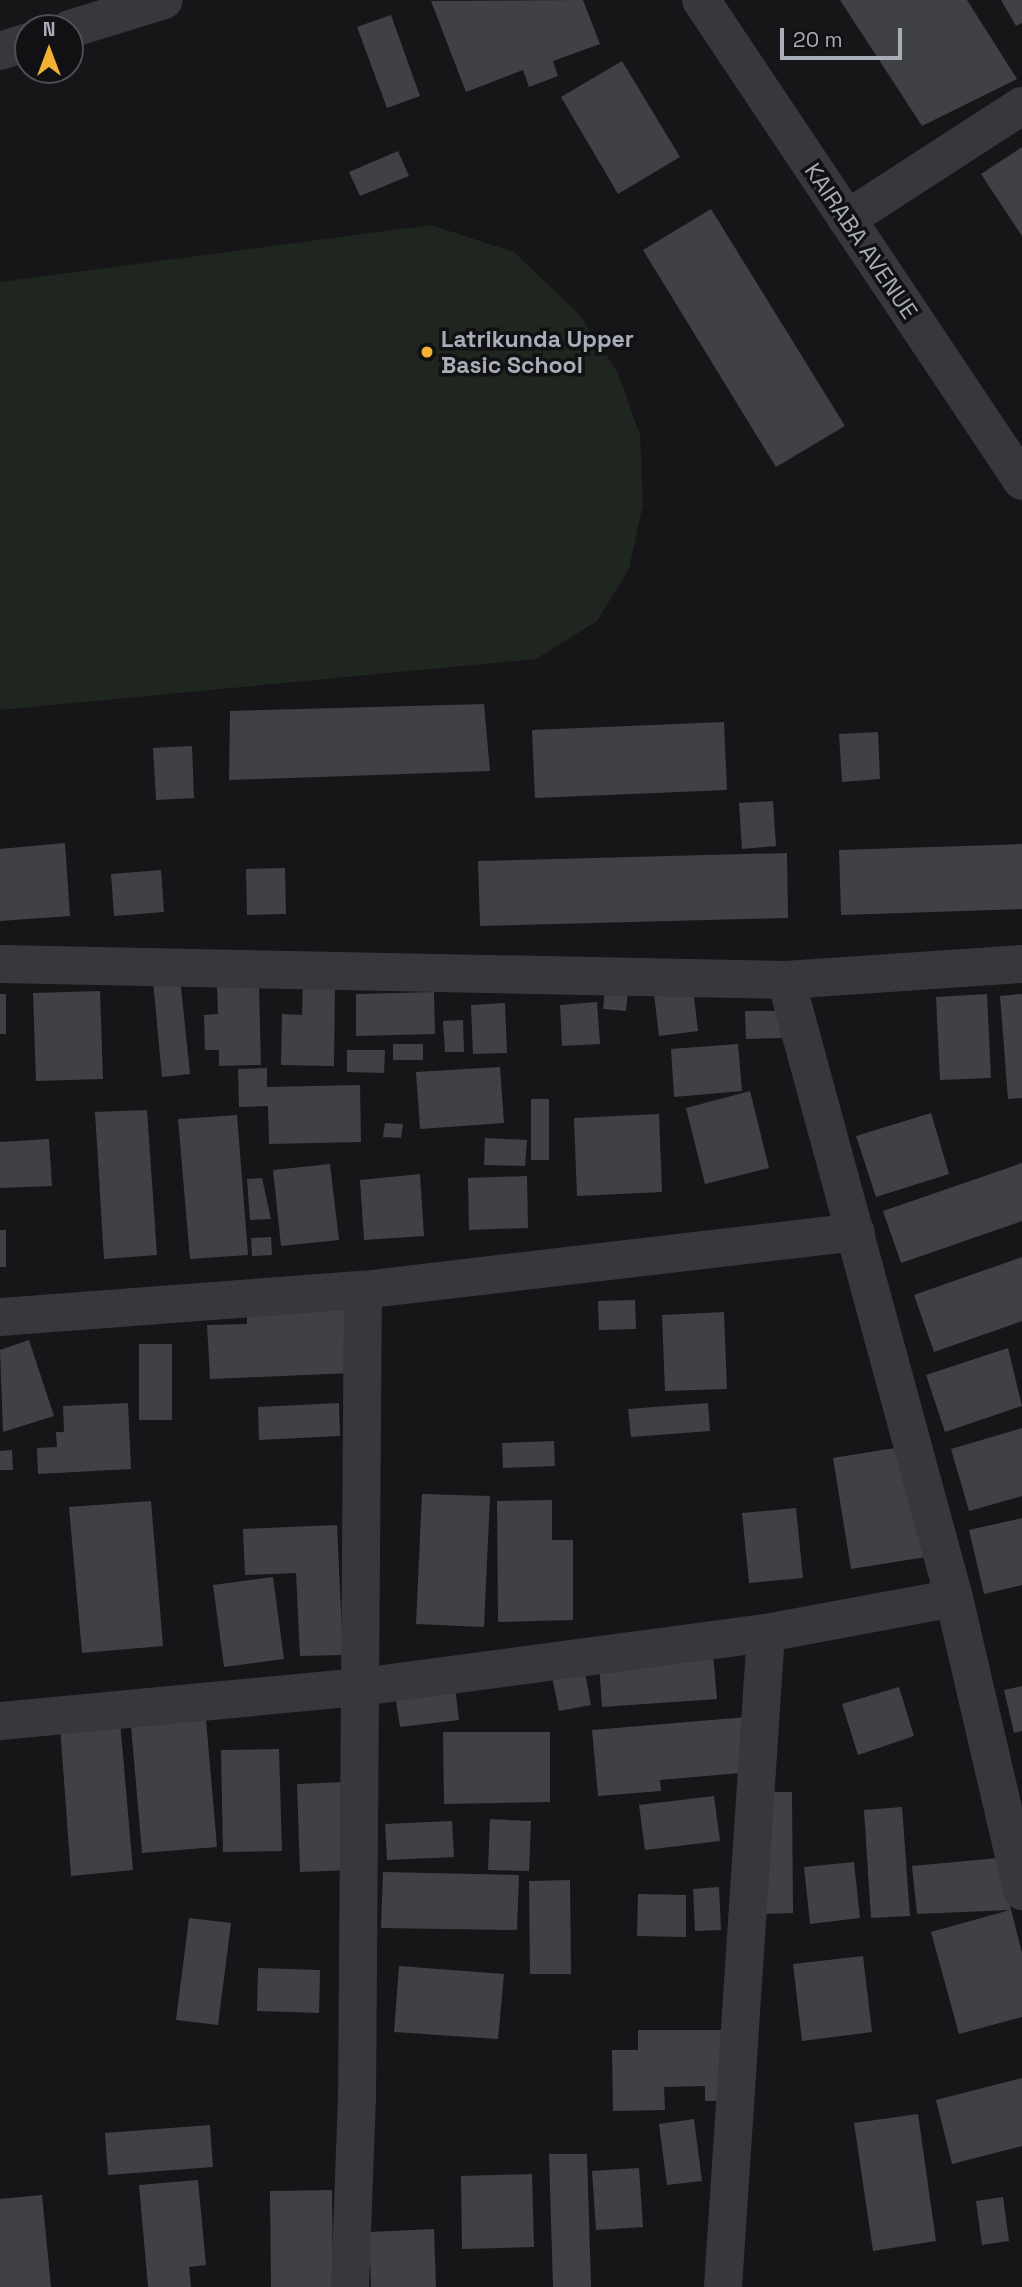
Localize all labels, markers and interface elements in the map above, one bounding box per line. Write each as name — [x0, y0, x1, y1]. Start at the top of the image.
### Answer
north arrow — [14, 14, 84, 84]
scale bar — [784, 14, 906, 58]
text: N — [43, 17, 55, 42]
text: 20 m — [793, 26, 843, 53]
street label: KAIRABA AVENUE — [798, 158, 924, 324]
place label: Latrikunda Upper Basic School — [441, 325, 634, 379]
marker: Latrikunda Upper Basic School — [419, 344, 435, 360]

